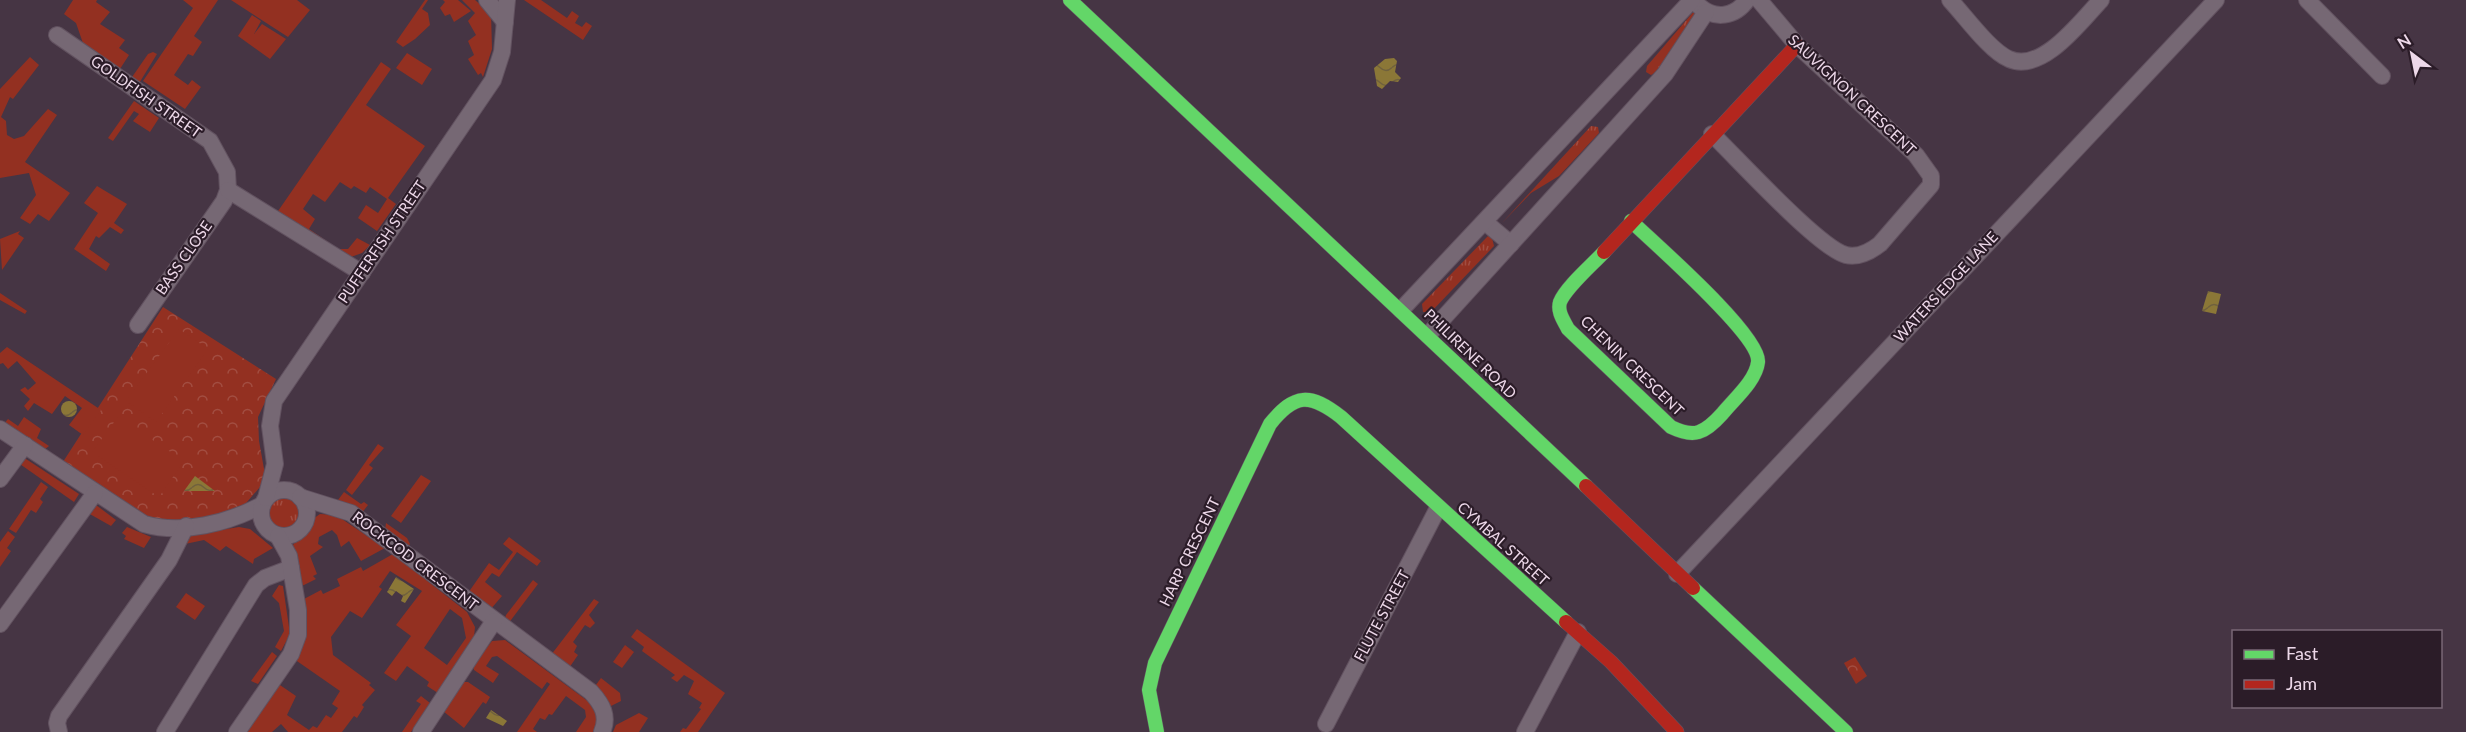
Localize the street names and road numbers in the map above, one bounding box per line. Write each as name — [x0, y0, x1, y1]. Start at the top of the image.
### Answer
street label: SAUVIGNON CRESCENT — [1785, 30, 1920, 158]
street label: GOLDFISH STREET — [88, 51, 205, 141]
street label: PUFFERFISH STREET — [334, 177, 429, 306]
street label: BASS CLOSE — [151, 217, 215, 298]
street label: WATERS EDGE LANE — [1889, 227, 2001, 345]
street label: PHILIRENE ROAD — [1421, 305, 1521, 402]
street label: CHENIN CRESCENT — [1577, 311, 1688, 419]
street label: HARP CRESCENT — [1155, 494, 1223, 609]
street label: CYMBAL STREET — [1454, 498, 1553, 589]
street label: ROCKCOD CRESCENT — [349, 507, 482, 613]
street label: FLUTE STREET — [1350, 567, 1413, 664]

